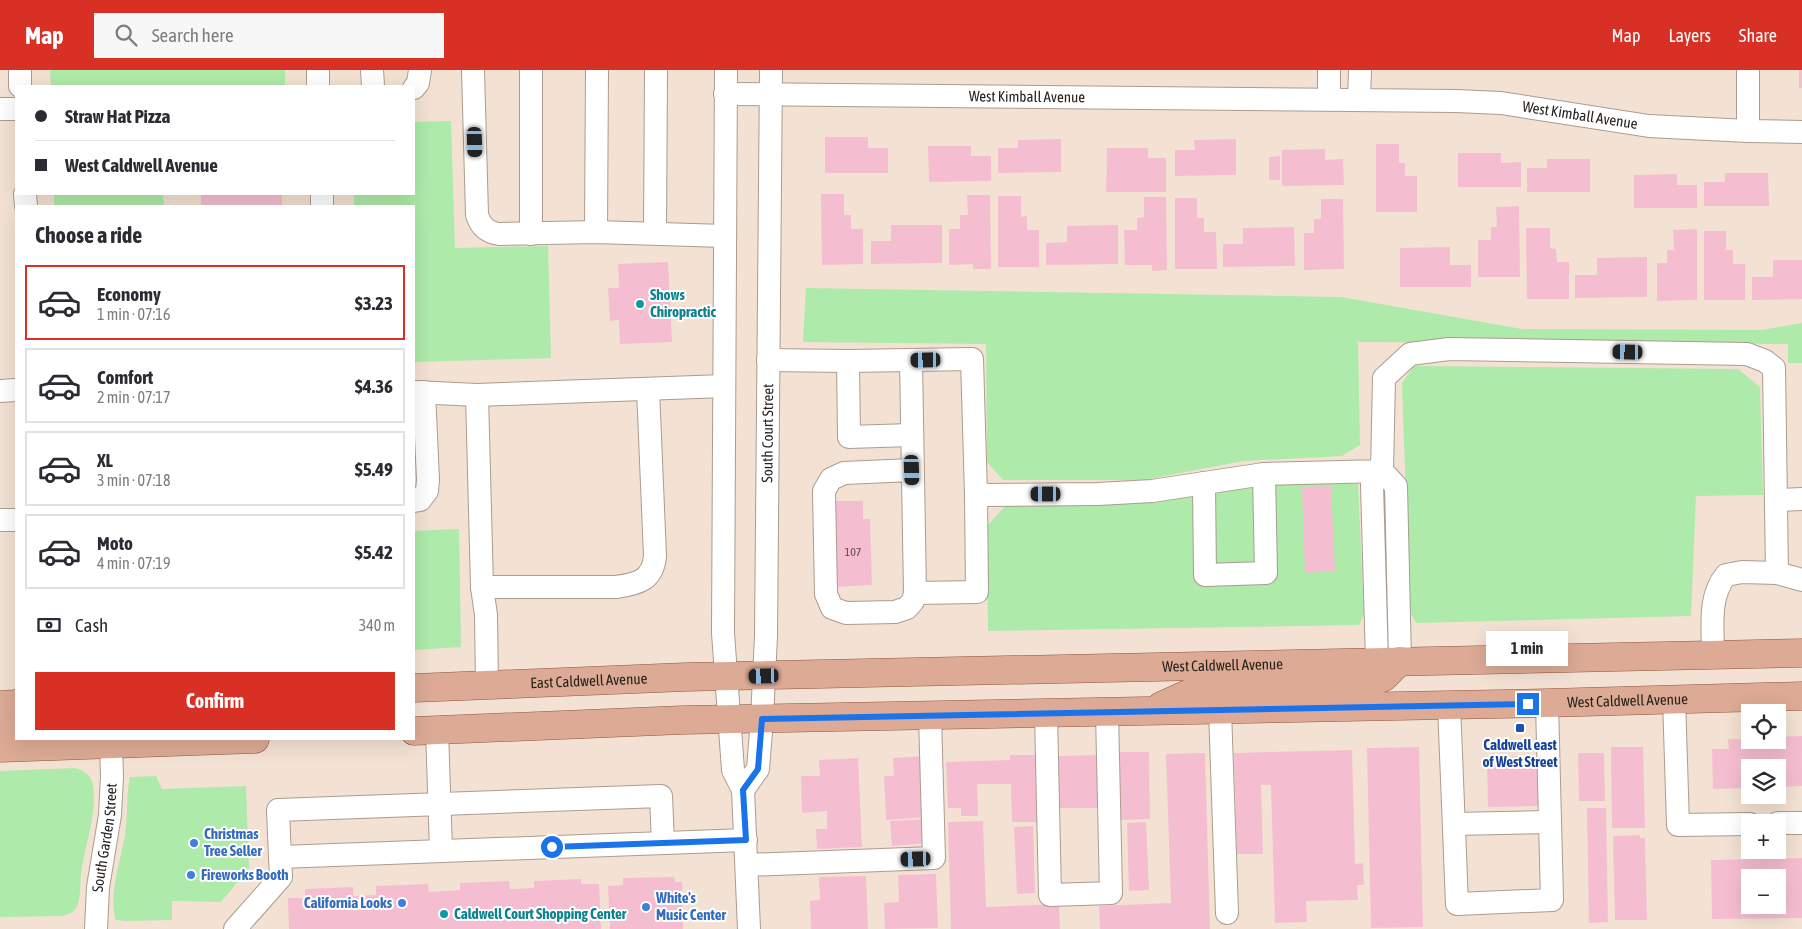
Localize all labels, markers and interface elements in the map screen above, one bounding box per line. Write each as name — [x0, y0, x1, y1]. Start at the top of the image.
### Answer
search box — [94, 13, 444, 58]
icon: search — [112, 21, 140, 49]
text: Map — [25, 22, 64, 49]
text: Search here — [152, 24, 234, 46]
text: Map — [1611, 25, 1640, 46]
text: Layers — [1668, 25, 1711, 46]
text: Share — [1739, 25, 1777, 46]
street label: West Kimball Avenue — [969, 87, 1085, 105]
street label: West Kimball Avenue — [1521, 97, 1639, 132]
text: Straw Hat Pizza — [65, 105, 170, 127]
car — [466, 127, 483, 157]
text: West Caldwell Avenue — [65, 154, 218, 176]
text: Choose a ride — [35, 222, 142, 248]
icon: car — [37, 280, 82, 325]
text: Economy — [97, 283, 161, 305]
place label: Shows Chiropractic — [650, 286, 716, 320]
text: $3.23 — [355, 292, 393, 314]
marker: Shows Chiropractic — [634, 298, 646, 310]
text: 1 min · 07:16 — [97, 305, 170, 323]
car — [1612, 344, 1643, 360]
car — [910, 352, 941, 368]
icon: car — [37, 363, 82, 408]
text: Comfort — [97, 366, 153, 388]
text: $4.36 — [355, 375, 393, 397]
street label: South Court Street — [758, 383, 776, 483]
text: 2 min · 07:17 — [97, 388, 170, 406]
icon: car — [37, 446, 82, 491]
text: XL — [97, 449, 113, 471]
car — [903, 455, 920, 485]
text: $5.49 — [355, 458, 393, 480]
text: 3 min · 07:18 — [97, 471, 170, 489]
car — [1031, 487, 1061, 502]
icon: car — [37, 529, 82, 574]
text: Moto — [97, 532, 133, 554]
text: $5.42 — [355, 541, 393, 563]
house number: 107 — [845, 545, 862, 559]
text: 4 min · 07:19 — [97, 554, 170, 572]
icon: cash — [35, 611, 63, 639]
text: Cash — [75, 614, 108, 636]
text: 340 m — [359, 616, 395, 634]
callout: 1 min — [1487, 632, 1569, 666]
text: 1 min — [1511, 639, 1543, 657]
street label: West Caldwell Avenue — [1162, 655, 1283, 675]
car — [748, 668, 779, 684]
street label: East Caldwell Avenue — [530, 670, 648, 691]
button: Confirm — [35, 672, 395, 730]
street label: West Caldwell Avenue — [1567, 690, 1688, 710]
route end — [1517, 693, 1539, 715]
map controls — [1741, 704, 1786, 914]
button: locate — [1741, 704, 1786, 749]
marker: Caldwell east of West Street — [1514, 722, 1526, 734]
place label: Caldwell east of West Street — [1482, 736, 1558, 770]
button: layers — [1741, 759, 1786, 804]
street label: South Garden Street — [89, 783, 120, 892]
button: + — [1741, 814, 1786, 859]
place label: Christmas Tree Seller — [204, 825, 262, 859]
route start — [541, 836, 563, 858]
marker: Christmas Tree Seller — [188, 837, 200, 849]
car — [900, 851, 931, 867]
place label: Fireworks Booth — [201, 866, 289, 883]
marker: Fireworks Booth — [185, 869, 197, 881]
button: − — [1741, 869, 1786, 914]
place label: White's Music Center — [655, 889, 726, 923]
place label: California Looks — [304, 894, 393, 911]
marker: California Looks — [396, 897, 408, 909]
marker: White's Music Center — [640, 901, 652, 913]
place label: Caldwell Court Shopping Center — [454, 905, 627, 922]
marker: Caldwell Court Shopping Center — [438, 908, 450, 920]

